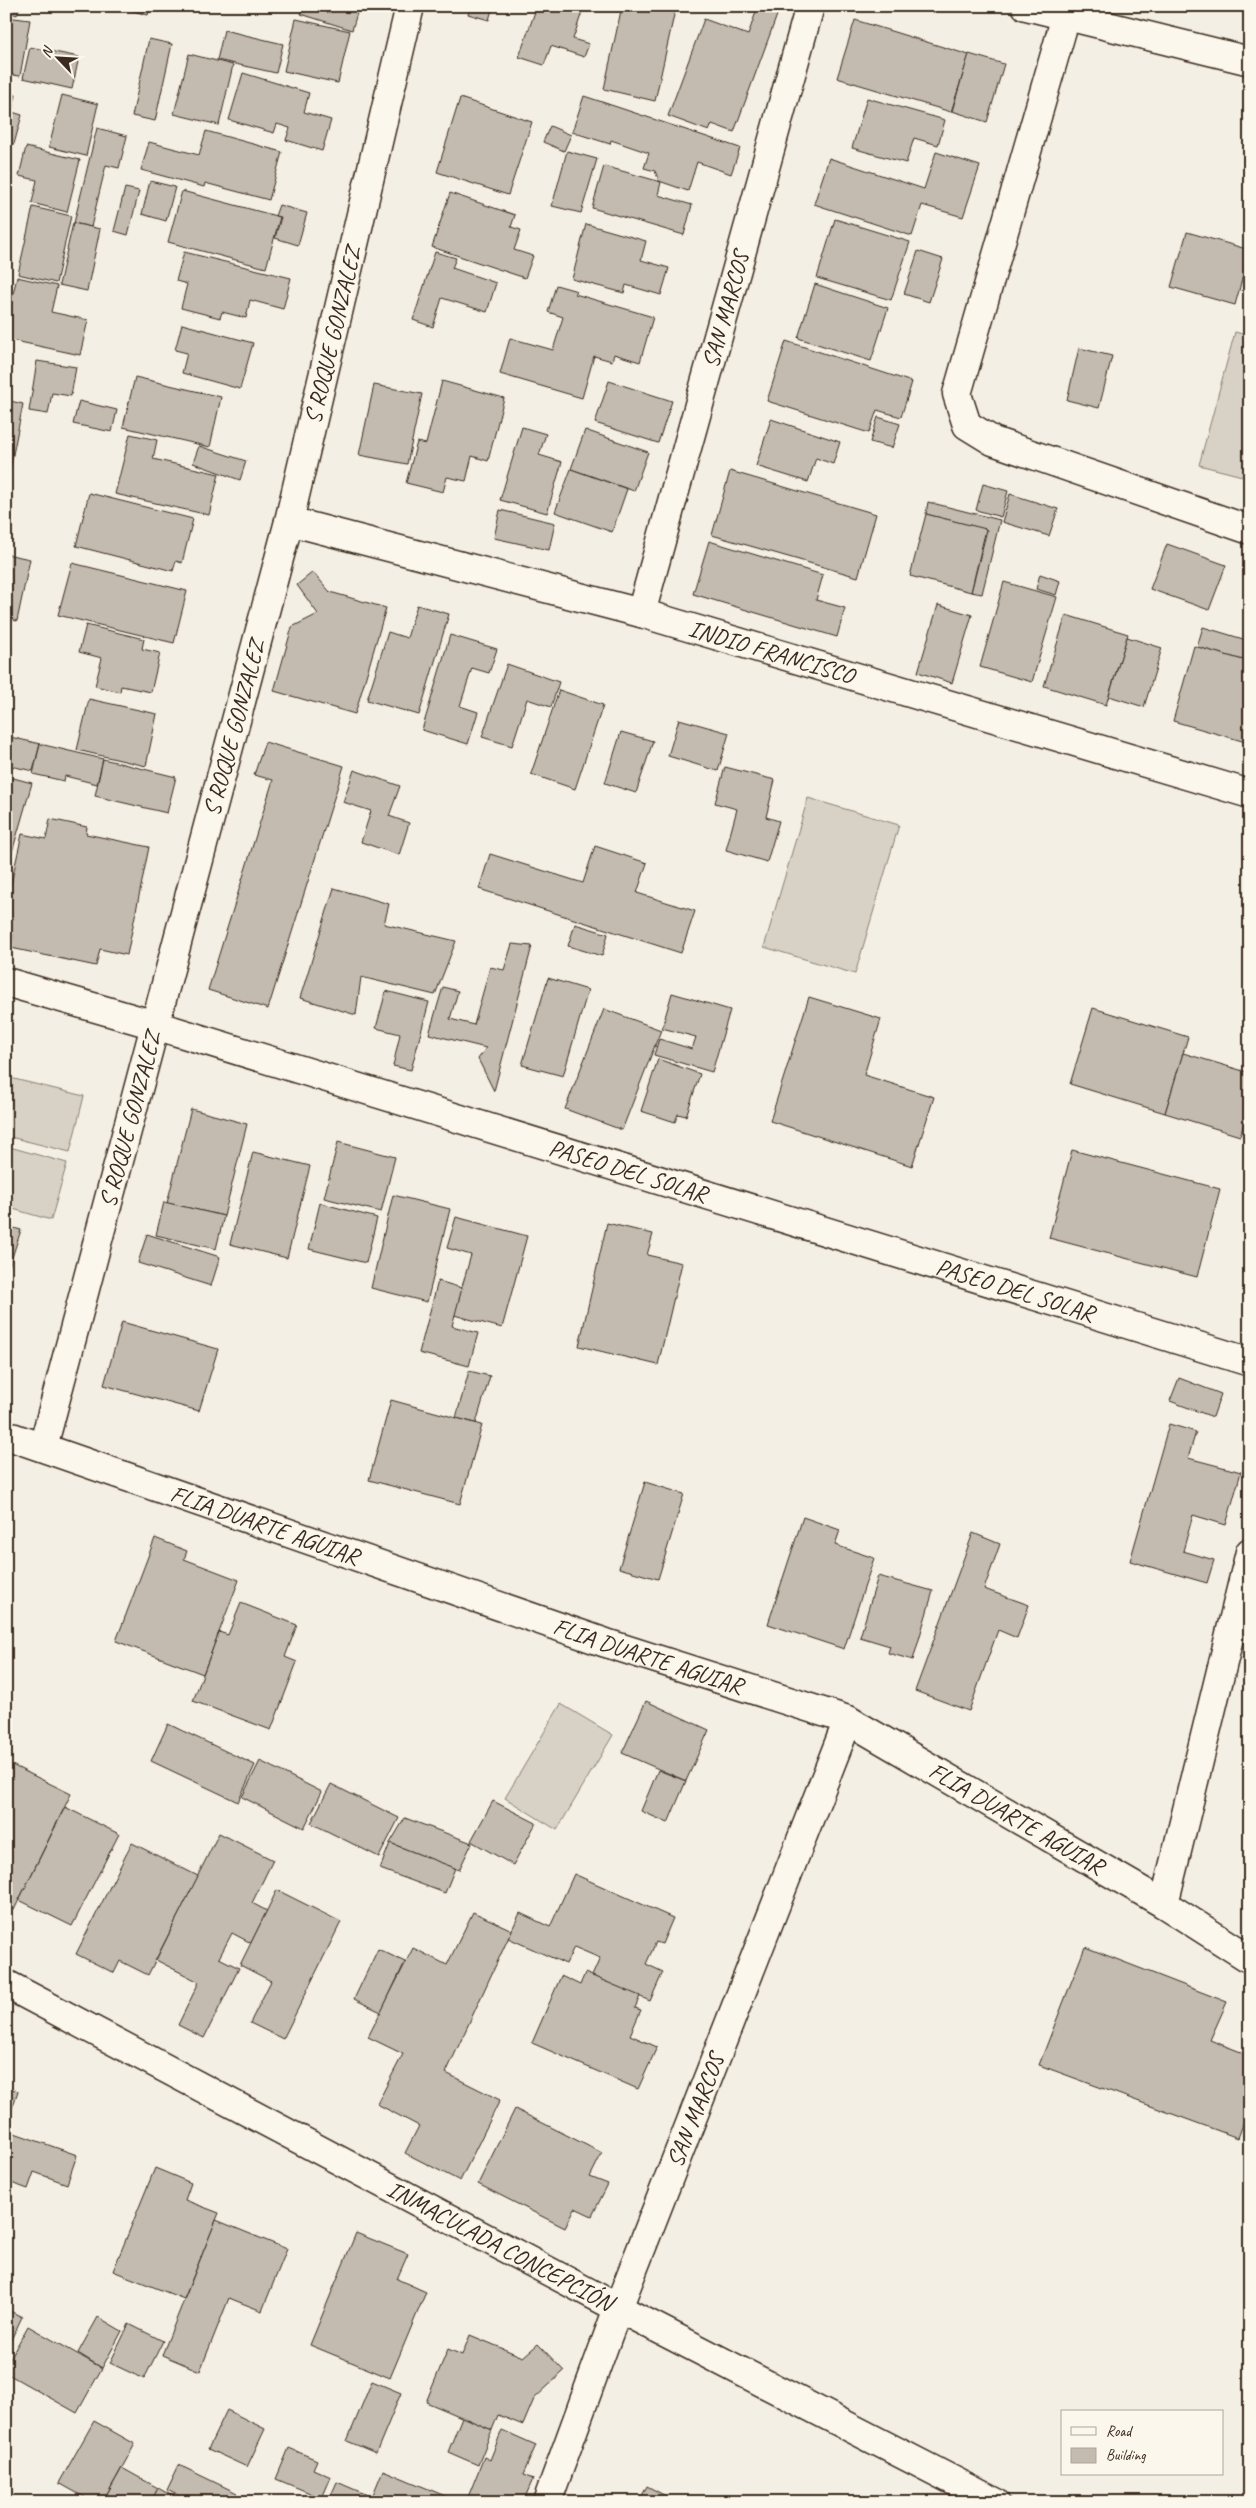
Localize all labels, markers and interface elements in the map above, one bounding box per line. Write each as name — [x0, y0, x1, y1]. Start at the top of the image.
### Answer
north arrow — [32, 32, 82, 82]
text: N — [37, 43, 57, 60]
street label: S ROQUE GONZALEZ — [297, 240, 369, 427]
street label: SAN MARCOS — [695, 245, 757, 371]
street label: INDIO FRANCISCO — [685, 613, 861, 691]
street label: S ROQUE GONZALEZ — [196, 633, 273, 819]
street label: S ROQUE GONZALEZ — [92, 1025, 169, 1211]
street label: PASEO DEL SOLAR — [545, 1132, 714, 1210]
street label: PASEO DEL SOLAR — [932, 1251, 1101, 1329]
street label: FLIA DUARTE AGUIAR — [167, 1478, 366, 1572]
street label: FLIA DUARTE AGUIAR — [549, 1611, 749, 1702]
street label: FLIA DUARTE AGUIAR — [924, 1755, 1112, 1882]
street label: SAN MARCOS — [660, 2046, 732, 2171]
street label: INMACULADA CONCEPCIÓN — [382, 2174, 621, 2319]
legend — [1061, 2410, 1224, 2476]
text: Road — [1106, 2422, 1133, 2441]
text: Building — [1106, 2446, 1146, 2465]

